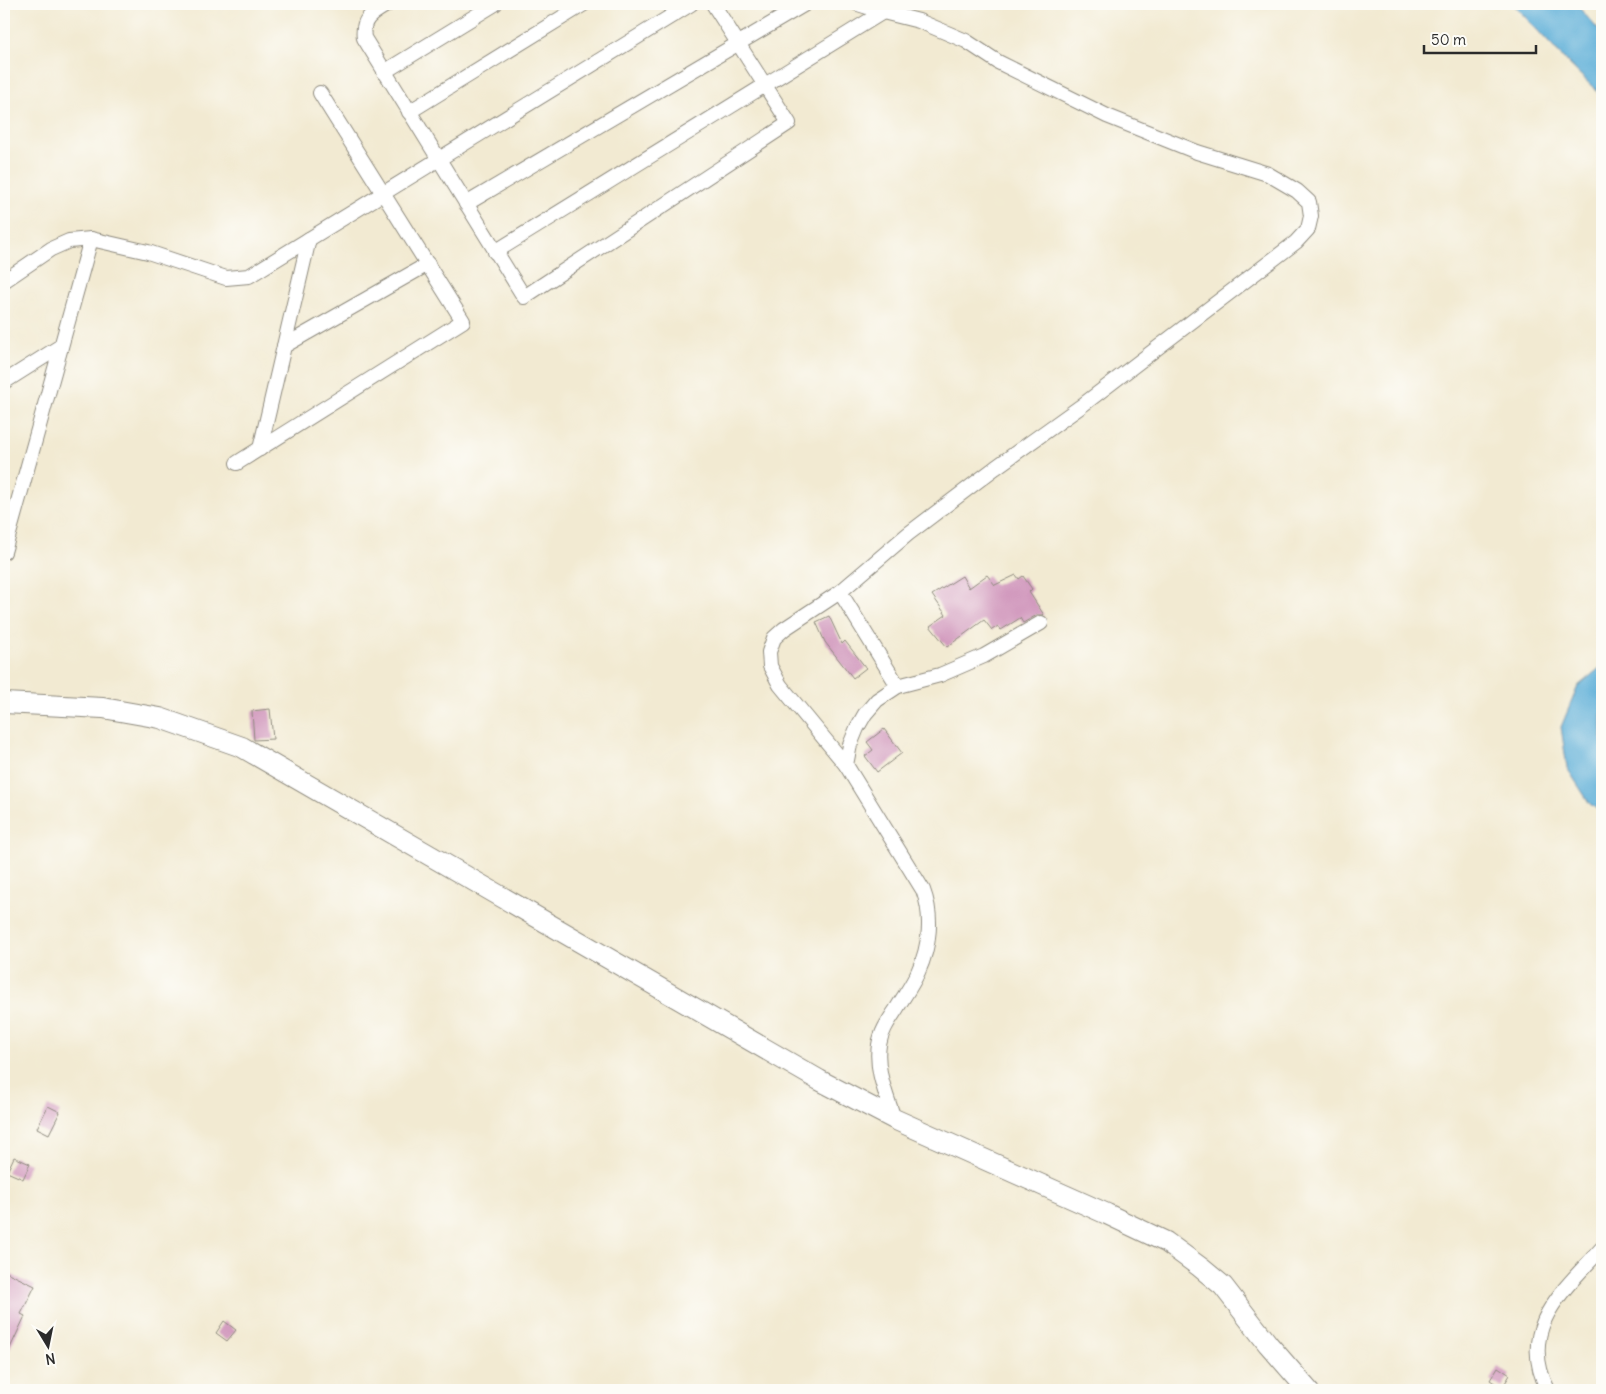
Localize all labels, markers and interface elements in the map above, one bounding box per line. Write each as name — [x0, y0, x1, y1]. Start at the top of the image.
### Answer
scale bar — [1424, 22, 1536, 54]
text: 50 m — [1431, 30, 1466, 49]
north arrow — [22, 1322, 72, 1372]
text: N — [44, 1349, 57, 1369]

